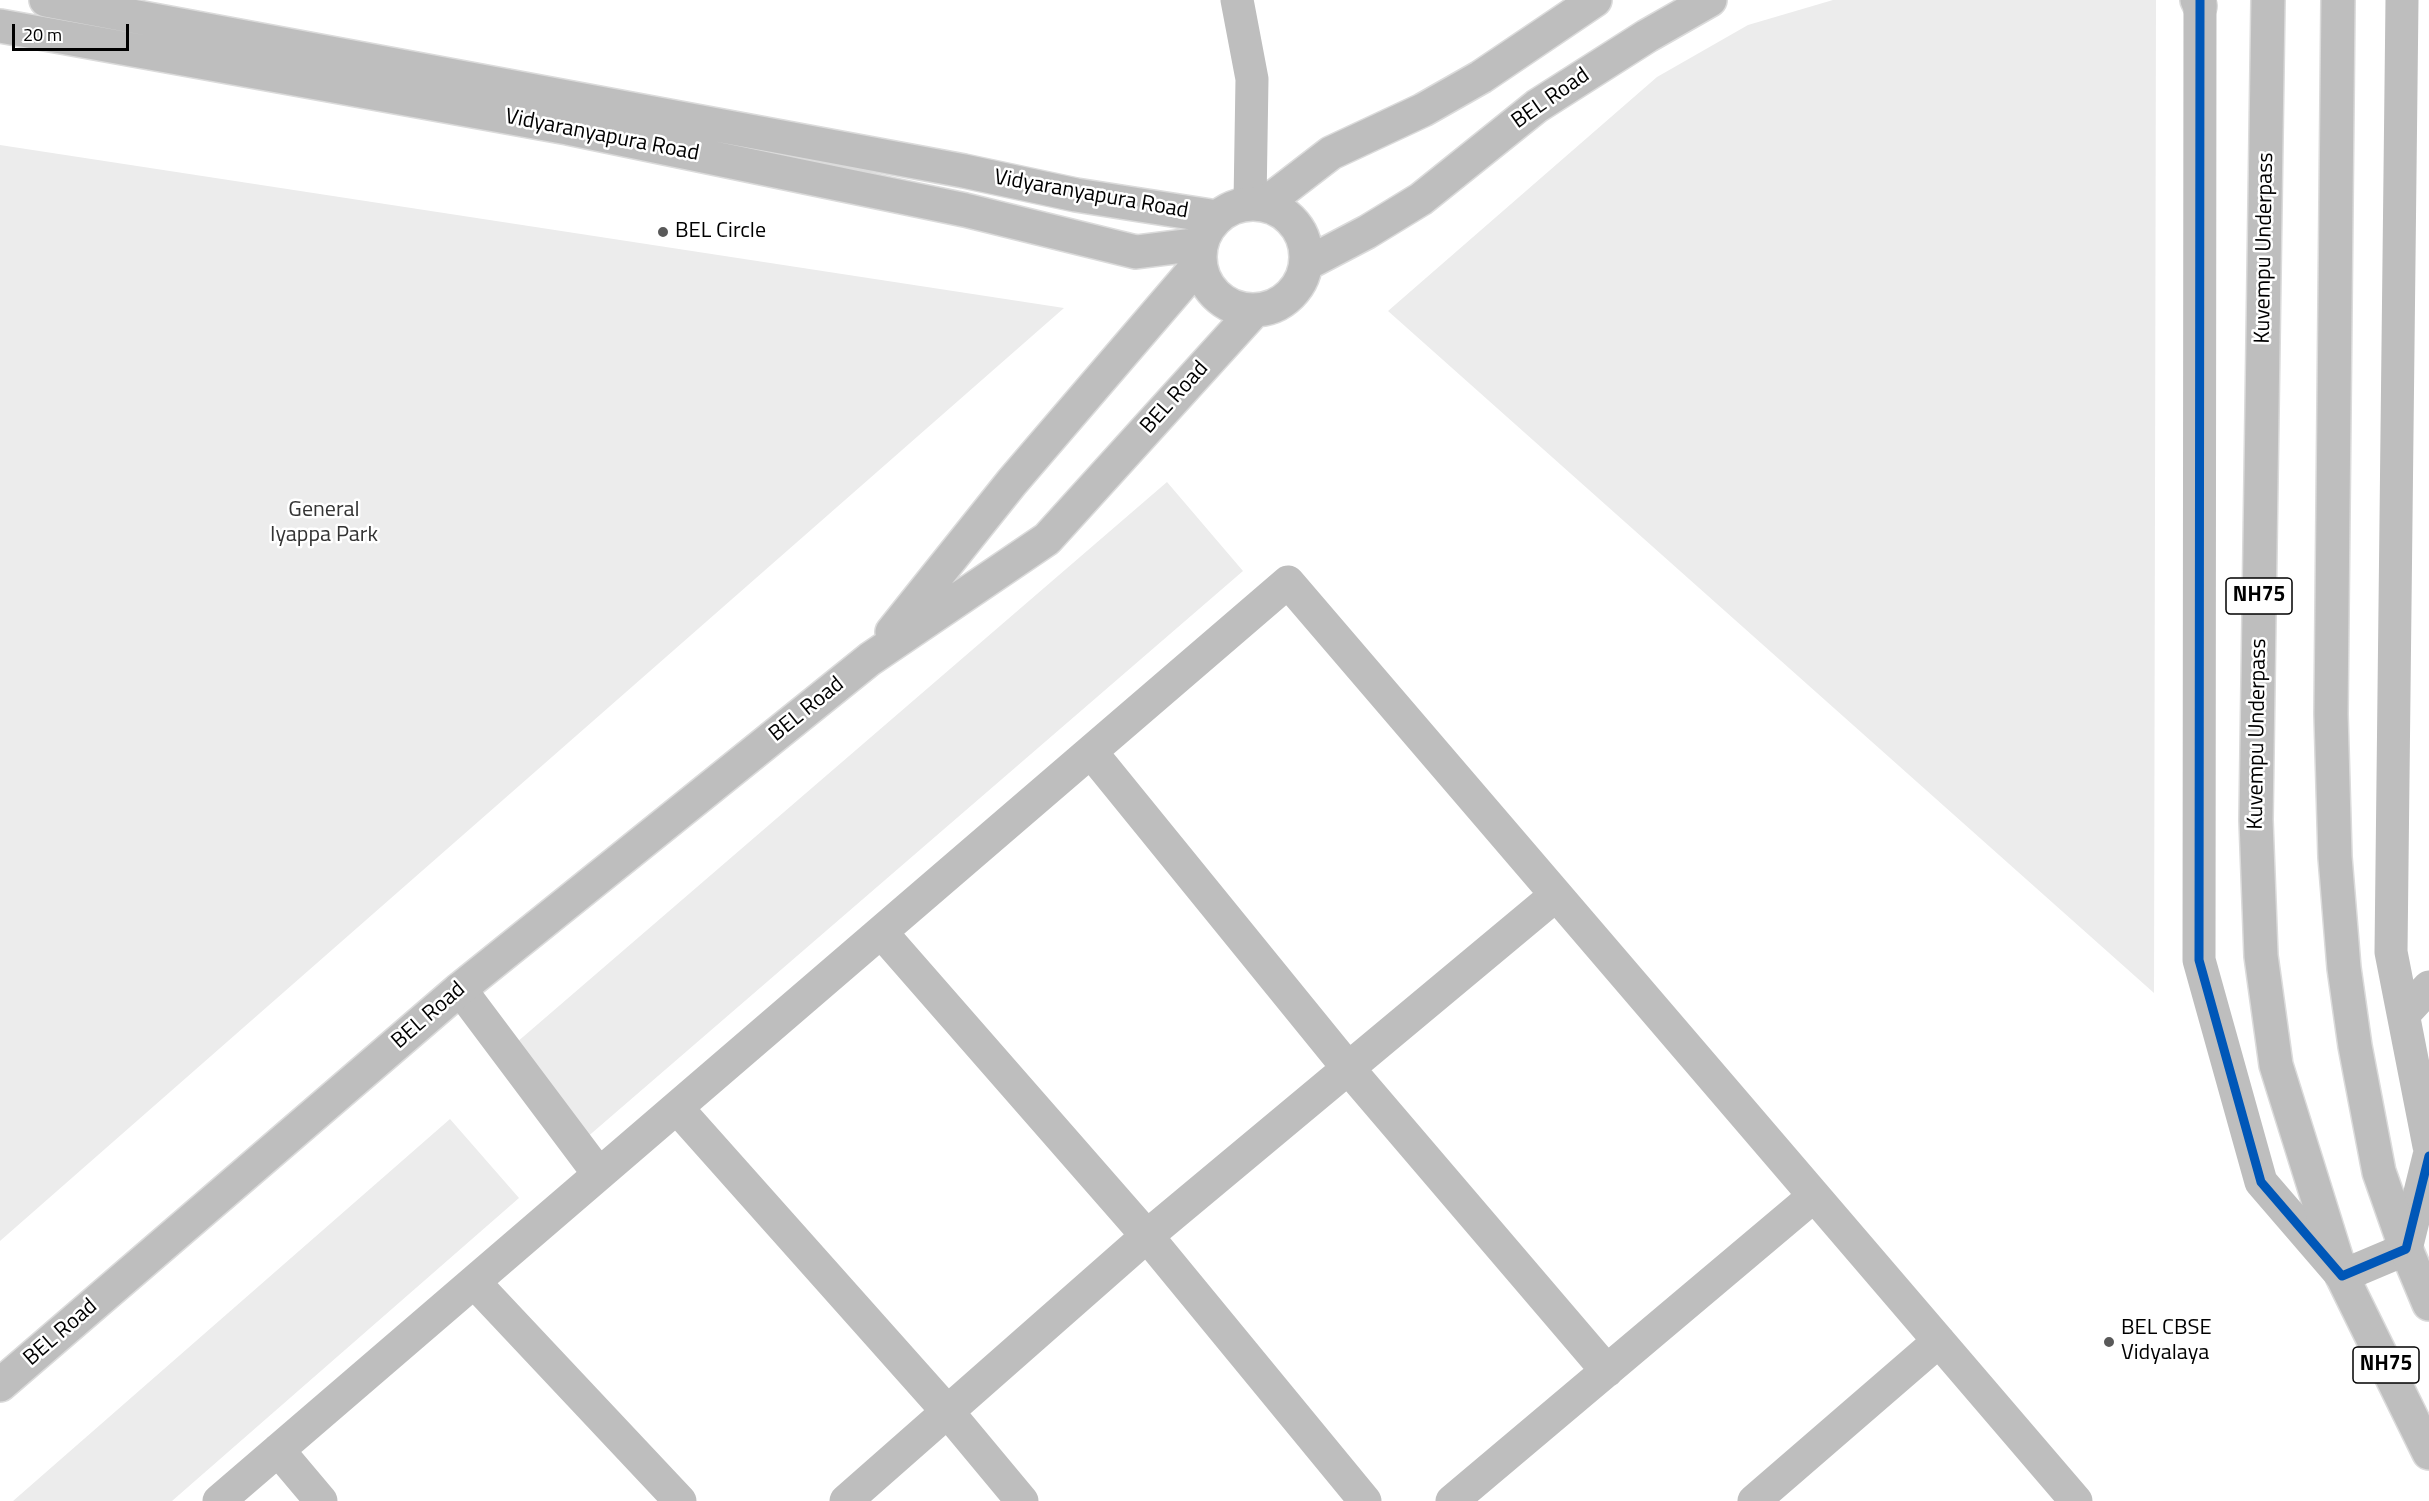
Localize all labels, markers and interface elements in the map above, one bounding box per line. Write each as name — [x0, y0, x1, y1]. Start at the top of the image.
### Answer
scale bar — [15, 12, 132, 50]
text: 20 m — [23, 21, 62, 48]
street label: BEL Road — [1507, 63, 1595, 135]
street label: Vidyaranyapura Road — [503, 104, 701, 168]
street label: Kuvempu Underpass — [2250, 152, 2280, 344]
street label: Vidyaranyapura Road — [992, 165, 1190, 225]
place label: BEL Circle — [675, 219, 766, 245]
marker: BEL Circle — [656, 225, 670, 239]
street label: BEL Road — [1136, 356, 1214, 440]
park label: General Iyappa Park — [270, 498, 378, 550]
road number: NH75 — [2226, 578, 2292, 614]
street label: Kuvempu Underpass — [2243, 638, 2273, 830]
street label: BEL Road — [764, 672, 850, 748]
street label: BEL Road — [387, 977, 471, 1055]
street label: BEL Road — [19, 1294, 103, 1372]
place label: BEL CBSE Vidyalaya — [2121, 1316, 2212, 1368]
marker: BEL CBSE Vidyalaya — [2102, 1335, 2116, 1349]
road number: NH75 — [2353, 1347, 2419, 1383]

